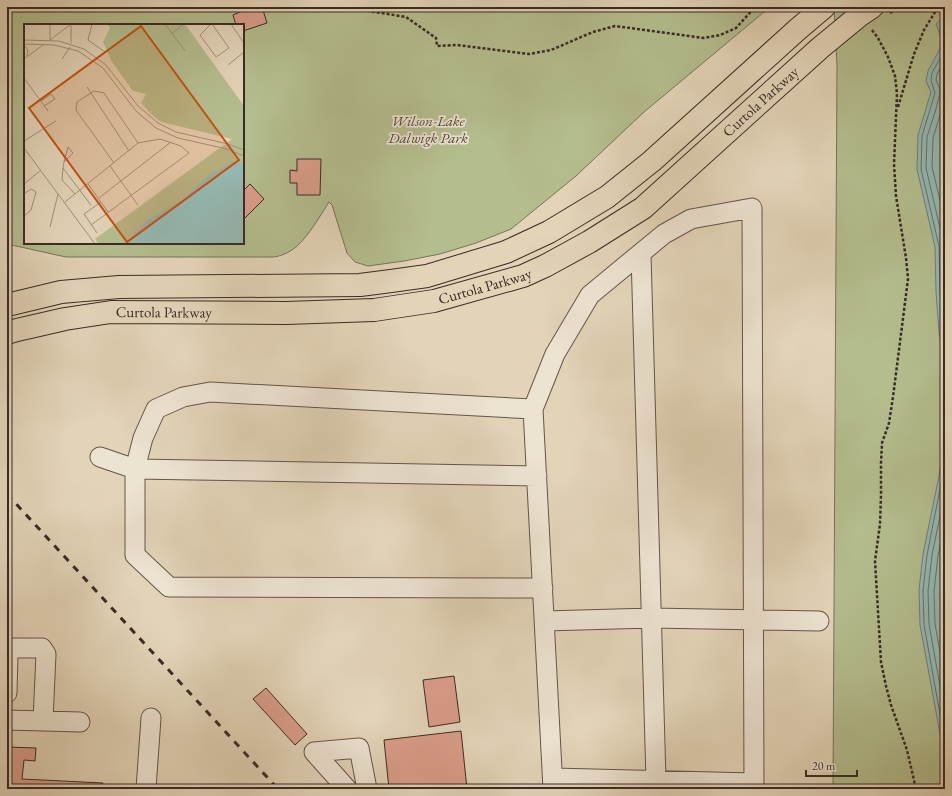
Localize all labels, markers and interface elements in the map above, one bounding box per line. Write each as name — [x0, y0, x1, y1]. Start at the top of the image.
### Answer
inset map — [24, 24, 244, 244]
street label: Curtola Parkway — [718, 62, 803, 141]
park label: Wilson-Lake Dalwigk Park — [387, 111, 468, 147]
street label: Curtola Parkway — [436, 263, 535, 308]
street label: Curtola Parkway — [116, 302, 212, 322]
scale bar — [806, 752, 857, 778]
text: 20 m — [812, 758, 836, 774]

